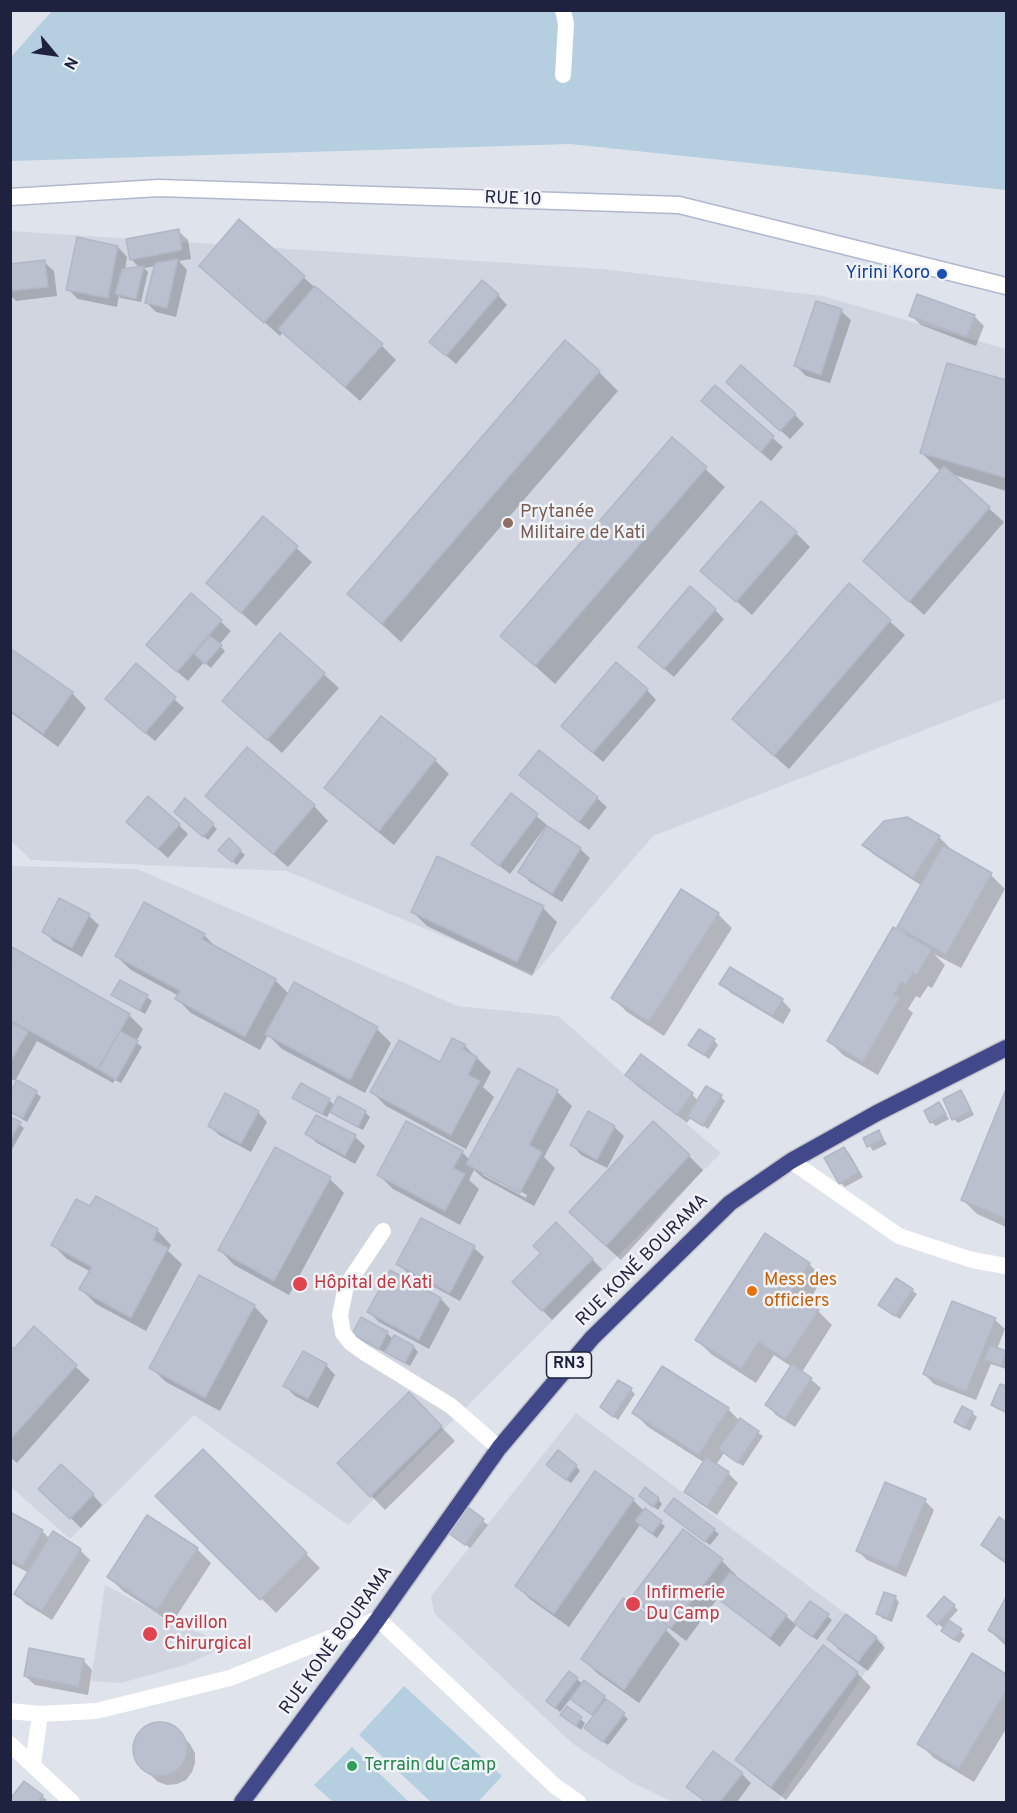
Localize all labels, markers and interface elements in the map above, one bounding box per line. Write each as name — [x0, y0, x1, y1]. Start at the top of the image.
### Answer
north arrow — [24, 24, 84, 84]
text: N — [58, 53, 81, 73]
street label: RUE 10 — [484, 188, 542, 212]
place label: Yirini Koro — [845, 263, 930, 285]
marker: Yirini Koro — [935, 267, 949, 281]
place label: Prytanée Militaire de Kati — [520, 502, 645, 544]
marker: Prytanée Militaire de Kati — [501, 516, 515, 530]
street label: RUE KONÉ BOURAMA — [572, 1190, 714, 1332]
place label: Mess des officiers — [764, 1270, 837, 1312]
place label: Hôpital de Kati — [314, 1273, 432, 1295]
marker: Hôpital de Kati — [291, 1275, 309, 1293]
marker: Mess des officiers — [745, 1284, 759, 1298]
road number: RN3 — [546, 1352, 592, 1378]
street label: RUE KONÉ BOURAMA — [276, 1563, 398, 1719]
place label: Infirmerie Du Camp — [646, 1583, 725, 1626]
marker: Infirmerie Du Camp — [624, 1595, 642, 1613]
place label: Pavillon Chirurgical — [164, 1613, 252, 1656]
marker: Pavillon Chirurgical — [141, 1625, 159, 1643]
place label: Terrain du Camp — [364, 1755, 496, 1777]
marker: Terrain du Camp — [345, 1759, 359, 1773]

